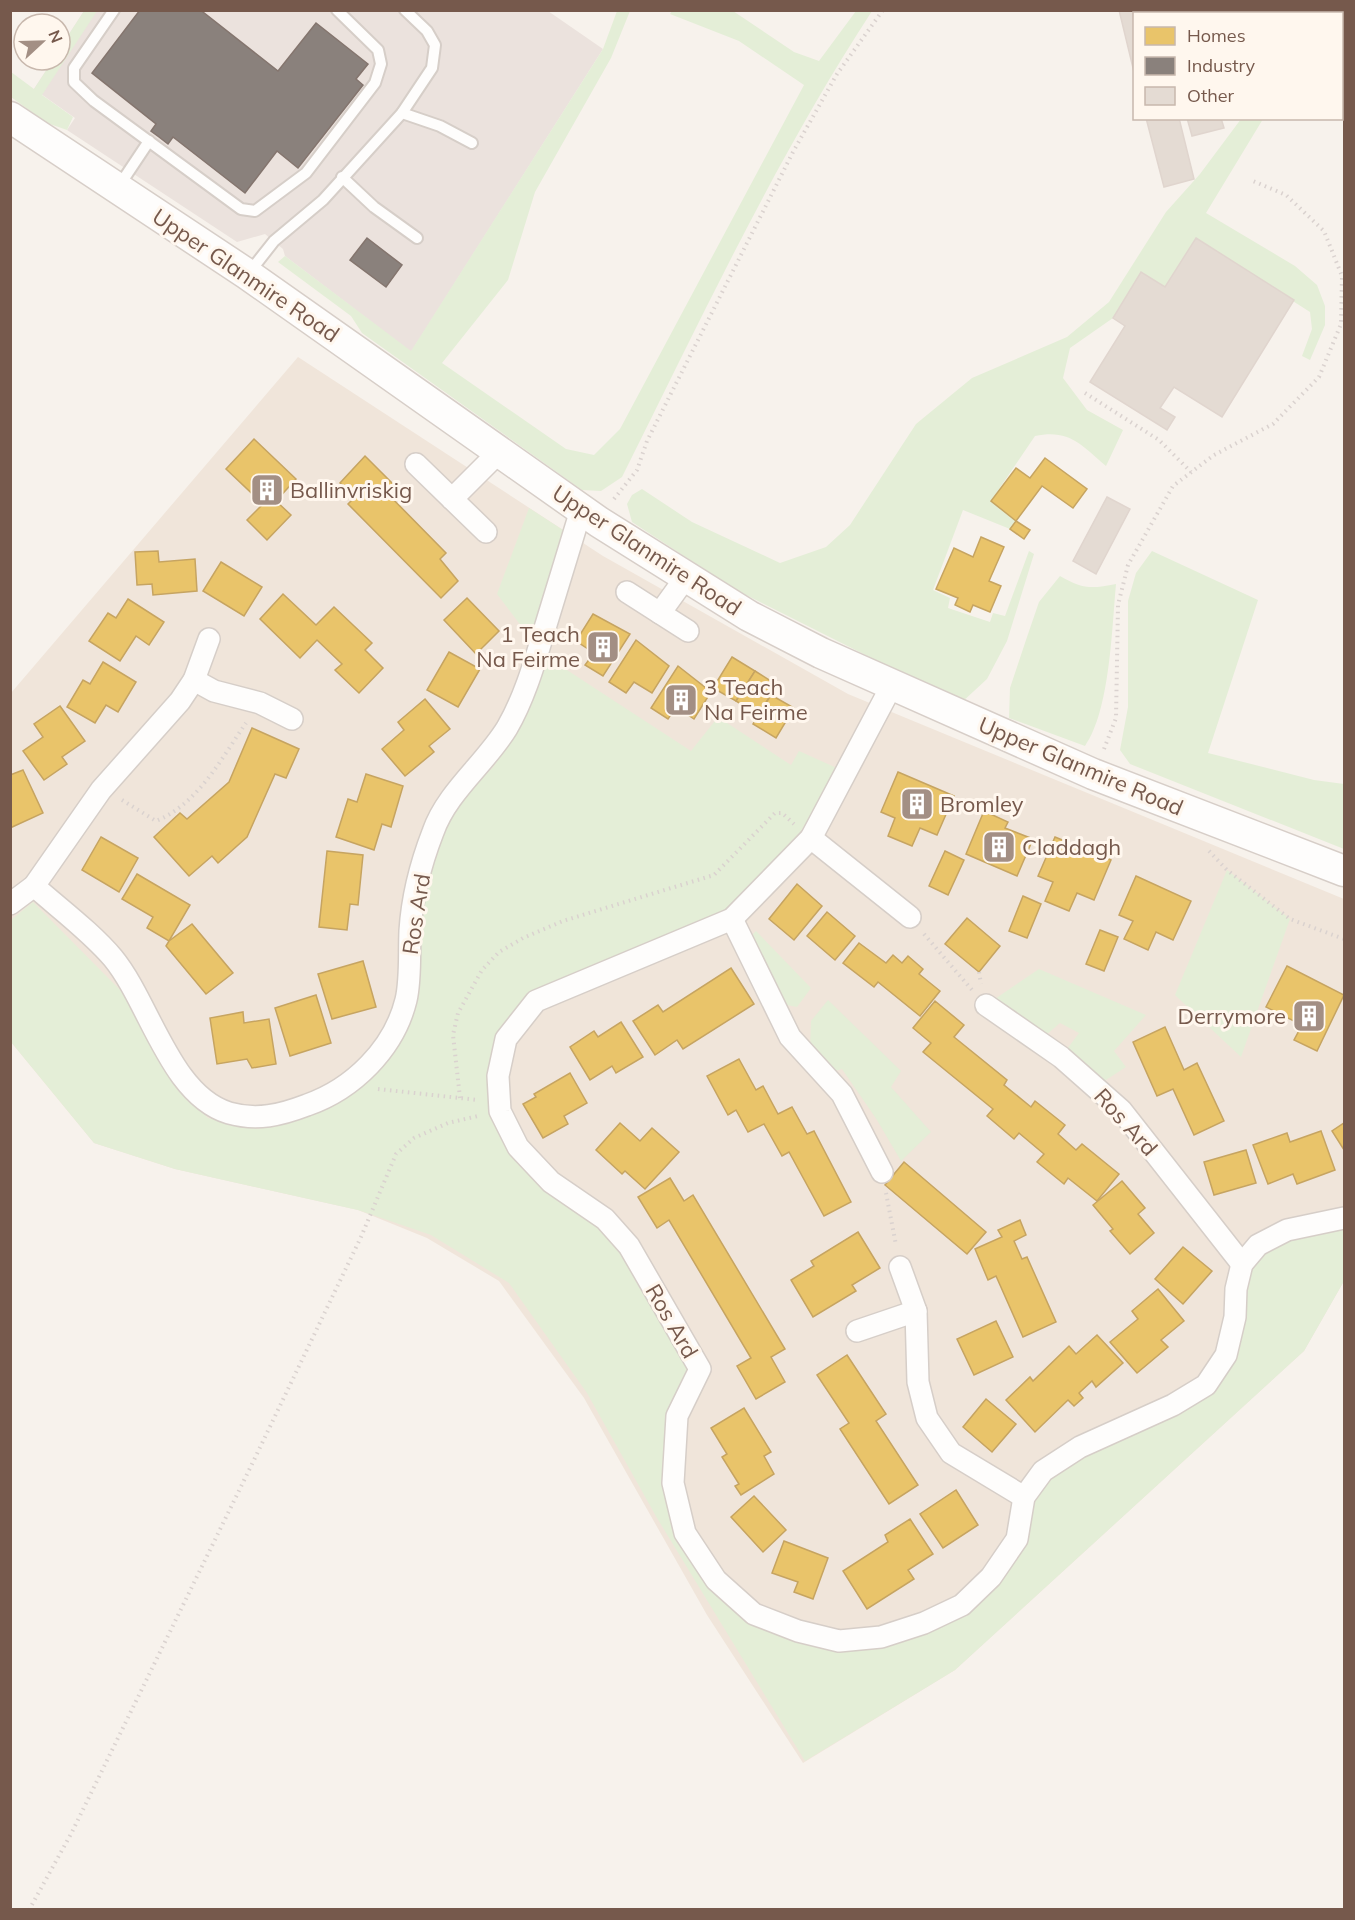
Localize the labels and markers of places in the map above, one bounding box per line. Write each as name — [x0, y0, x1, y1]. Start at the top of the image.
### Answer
building icon: Ballinvriskig — [249, 472, 285, 508]
place label: Ballinvriskig — [290, 476, 412, 504]
place label: 1 Teach Na Feirme — [476, 620, 580, 673]
building icon: 1 Teach Na Feirme — [585, 629, 621, 665]
place label: 3 Teach Na Feirme — [704, 673, 808, 726]
building icon: 3 Teach Na Feirme — [663, 682, 699, 718]
building icon: Bromley — [899, 786, 935, 822]
place label: Bromley — [940, 790, 1024, 818]
building icon: Claddagh — [981, 829, 1017, 865]
place label: Claddagh — [1022, 833, 1121, 861]
building icon: Derrymore — [1291, 998, 1327, 1034]
place label: Derrymore — [1178, 1002, 1286, 1030]

